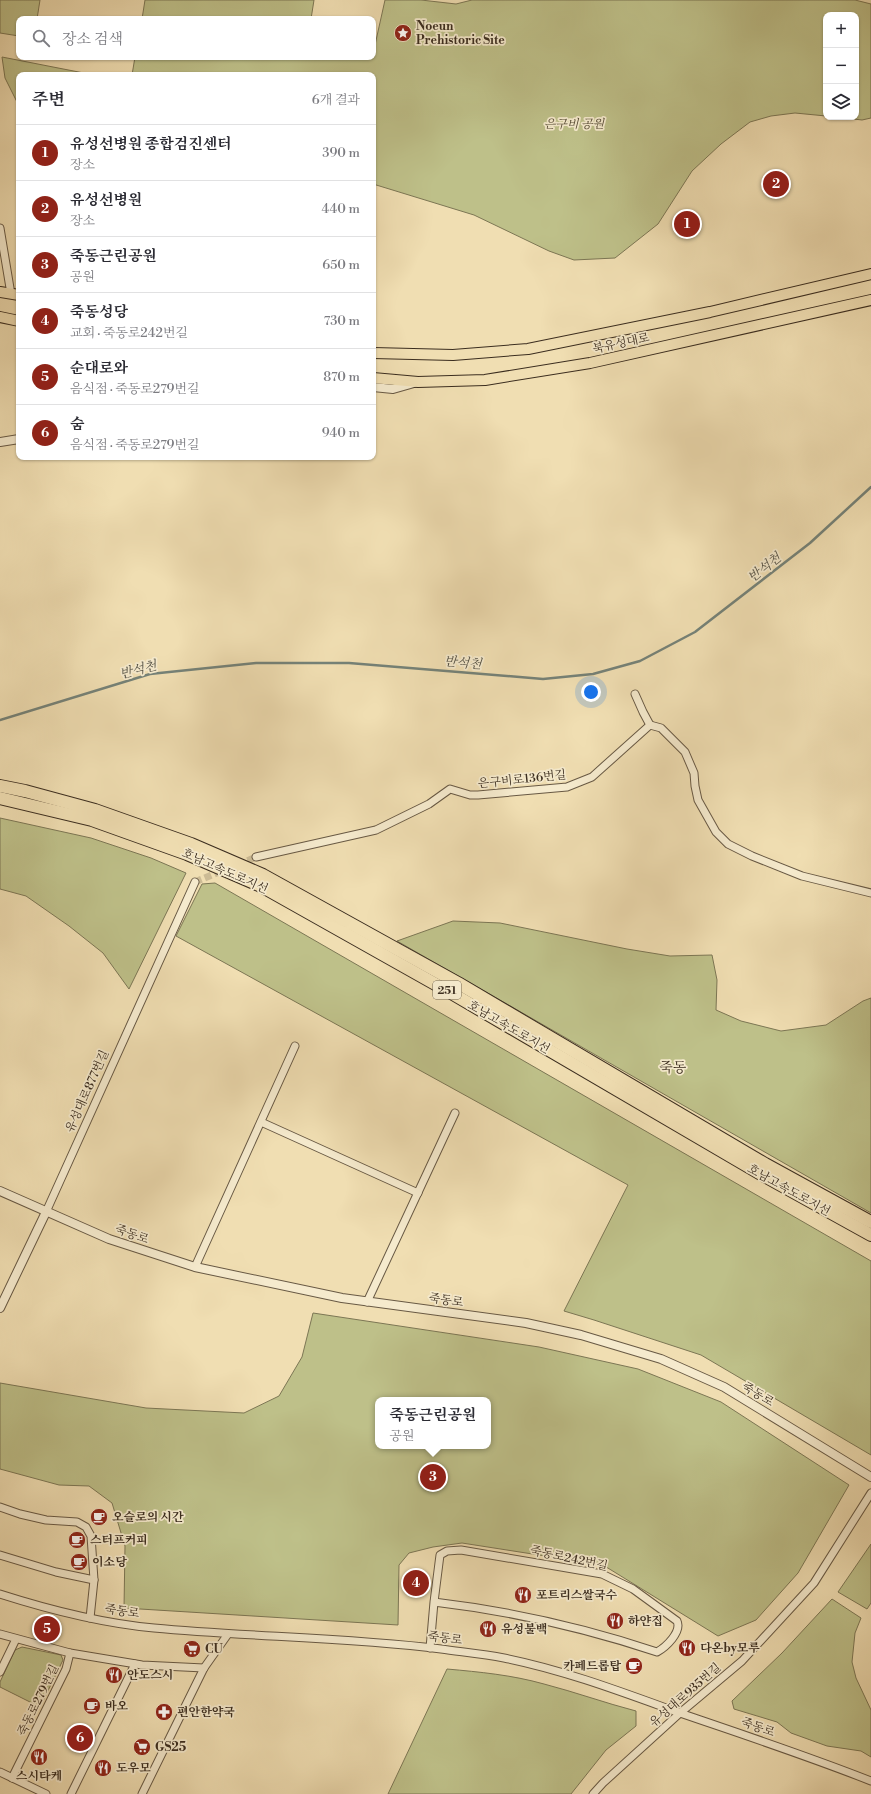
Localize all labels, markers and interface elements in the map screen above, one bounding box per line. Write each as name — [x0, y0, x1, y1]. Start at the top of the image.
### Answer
map controls — [823, 12, 859, 120]
button: + — [823, 12, 859, 48]
search box — [16, 16, 376, 60]
place label: Noeun Prehistoric Site — [416, 19, 505, 48]
place icon: Noeun Prehistoric Site — [393, 23, 413, 43]
icon: search — [30, 27, 52, 49]
text: 장소 검색 — [62, 30, 123, 49]
button: − — [823, 48, 859, 84]
button: layers — [823, 84, 859, 120]
text: 주변 — [32, 89, 65, 111]
text: 6개 결과 — [312, 92, 360, 108]
park label: 은구비 공원 — [544, 117, 606, 132]
text: 유성선병원 종합검진센터 — [70, 135, 232, 154]
text: 1 — [42, 145, 48, 161]
text: 390 m — [322, 145, 360, 161]
text: 장소 — [70, 157, 95, 173]
pin: 2 — [763, 169, 789, 199]
text: 유성선병원 — [70, 191, 142, 210]
text: 2 — [41, 201, 49, 217]
text: 440 m — [322, 201, 360, 217]
pin: 1 — [674, 209, 700, 239]
text: 장소 — [70, 213, 95, 229]
text: 죽동근린공원 — [70, 247, 157, 266]
text: 3 — [41, 257, 49, 273]
text: 650 m — [322, 257, 360, 273]
text: 공원 — [70, 269, 95, 285]
text: 죽동성당 — [70, 303, 128, 322]
text: 4 — [41, 313, 49, 329]
text: 730 m — [324, 313, 360, 329]
text: 교회 · 죽동로242번길 — [70, 325, 188, 341]
street label: 북유성대로 — [591, 330, 651, 357]
text: 순대로와 — [70, 359, 128, 378]
text: 5 — [41, 369, 49, 385]
text: 870 m — [323, 369, 360, 385]
text: 음식점 · 죽동로279번길 — [70, 381, 200, 397]
text: 숨 — [70, 415, 85, 434]
text: 6 — [41, 425, 49, 441]
text: 940 m — [322, 425, 360, 441]
text: 음식점 · 죽동로279번길 — [70, 437, 200, 453]
water label: 반석천 — [745, 549, 786, 586]
water label: 반석천 — [443, 653, 484, 673]
water label: 반석천 — [118, 657, 160, 682]
your location — [581, 682, 601, 702]
street label: 은구비로136번길 — [477, 767, 567, 792]
street label: 호남고속도로지선 — [179, 846, 270, 897]
road number: 251 — [433, 981, 461, 999]
street label: 호남고속도로지선 — [465, 998, 553, 1057]
street label: 유성대로877번길 — [63, 1048, 112, 1135]
district label: 죽동 — [659, 1059, 687, 1077]
street label: 호남고속도로지선 — [745, 1161, 833, 1219]
street label: 죽동로 — [113, 1222, 151, 1247]
street label: 죽동로 — [428, 1291, 465, 1310]
street label: 죽동로 — [739, 1379, 777, 1410]
popup — [375, 1397, 491, 1449]
text: 죽동근린공원 — [390, 1406, 476, 1425]
text: 공원 — [390, 1428, 415, 1444]
pin: 3 — [420, 1462, 446, 1492]
cafe icon: 오슬로의 시간 — [89, 1507, 109, 1527]
place label: 오슬로의 시간 — [112, 1510, 184, 1525]
cafe icon: 스터프커피 — [67, 1530, 87, 1550]
place label: 스터프커피 — [90, 1533, 148, 1548]
street label: 죽동로242번길 — [529, 1543, 609, 1574]
cafe icon: 이소당 — [69, 1552, 89, 1572]
place label: 이소당 — [92, 1555, 127, 1570]
pin: 4 — [403, 1568, 429, 1598]
restaurant icon: 포트리스쌀국수 — [513, 1585, 533, 1605]
place label: 포트리스쌀국수 — [536, 1588, 618, 1603]
street label: 죽동로 — [104, 1602, 141, 1621]
restaurant icon: 하얀집 — [605, 1611, 625, 1631]
pin: 5 — [34, 1614, 60, 1644]
place label: 하얀집 — [628, 1614, 663, 1629]
restaurant icon: 유성불백 — [478, 1619, 498, 1639]
place label: 유성불백 — [501, 1622, 547, 1637]
street label: 죽동로 — [427, 1629, 464, 1648]
restaurant icon: 다온by모루 — [677, 1638, 697, 1658]
supermarket icon: CU — [182, 1639, 202, 1659]
place label: 다온by모루 — [700, 1641, 760, 1656]
place label: CU — [205, 1642, 224, 1657]
cafe icon: 카페드롭탑 — [624, 1656, 644, 1676]
place label: 카페드롭탑 — [563, 1659, 621, 1674]
street label: 유성대로935번길 — [646, 1660, 724, 1731]
street label: 죽동로279번길 — [15, 1662, 62, 1739]
restaurant icon: 안도스시 — [104, 1665, 124, 1685]
place label: 안도스시 — [127, 1668, 173, 1683]
cafe icon: 바오 — [82, 1696, 102, 1716]
place label: 바오 — [105, 1699, 129, 1714]
pharmacy icon: 편안한약국 — [154, 1702, 174, 1722]
place label: 편안한약국 — [177, 1705, 235, 1720]
street label: 죽동로 — [739, 1715, 777, 1740]
pin: 6 — [67, 1723, 93, 1753]
supermarket icon: GS25 — [132, 1737, 152, 1757]
place label: GS25 — [155, 1740, 187, 1755]
restaurant icon: 스시타케 — [29, 1747, 49, 1767]
restaurant icon: 도우모 — [93, 1758, 113, 1778]
place label: 도우모 — [116, 1761, 151, 1776]
place label: 스시타케 — [16, 1769, 62, 1784]

